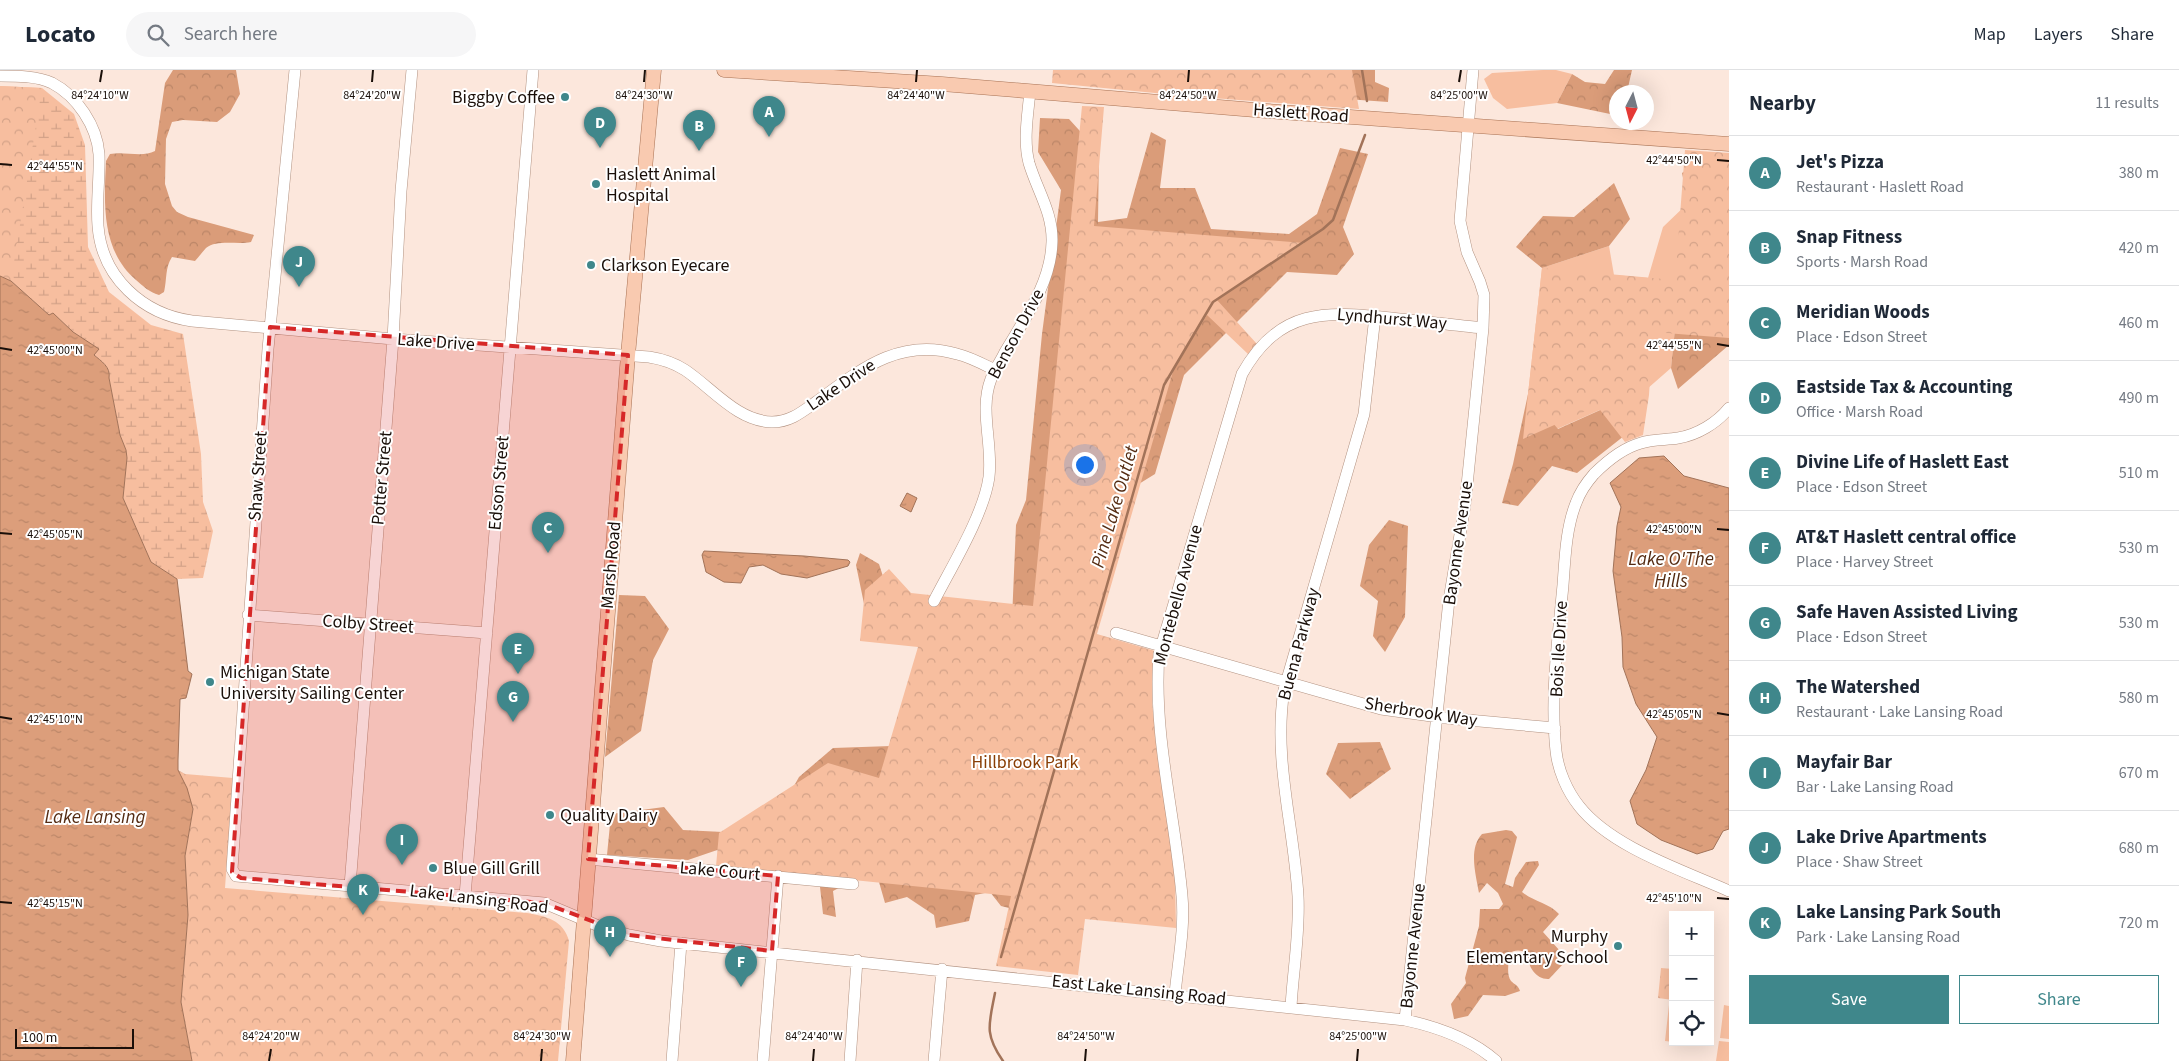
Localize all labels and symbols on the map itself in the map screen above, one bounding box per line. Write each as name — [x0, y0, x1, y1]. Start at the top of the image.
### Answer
place label: Biggby Coffee — [452, 85, 555, 110]
north arrow — [1609, 85, 1654, 130]
text: 84°24'10"W — [71, 87, 129, 104]
text: 84°24'20"W — [343, 87, 401, 104]
text: 84°24'30"W — [615, 87, 673, 104]
text: 84°24'40"W — [887, 87, 945, 104]
text: 84°24'50"W — [1159, 87, 1217, 104]
text: 84°25'00"W — [1430, 87, 1488, 104]
marker: Biggby Coffee — [559, 91, 571, 103]
pin: A — [753, 96, 785, 137]
street label: Haslett Road — [1252, 97, 1350, 129]
pin: D — [584, 107, 616, 148]
pin: B — [683, 110, 715, 151]
text: 42°44'50"N — [1646, 152, 1702, 169]
text: 42°44'55"N — [27, 158, 83, 175]
place label: Haslett Animal Hospital — [606, 162, 716, 208]
marker: Haslett Animal Hospital — [590, 178, 602, 190]
pin: J — [283, 246, 315, 287]
place label: Clarkson Eyecare — [601, 253, 730, 278]
marker: Clarkson Eyecare — [585, 259, 597, 271]
street label: Benson Drive — [982, 284, 1050, 384]
street label: Lyndhurst Way — [1336, 302, 1449, 336]
street label: Lake Drive — [396, 327, 476, 357]
text: 42°44'55"N — [1646, 337, 1702, 354]
text: 42°45'00"N — [27, 342, 83, 359]
street label: Lake Drive — [802, 353, 880, 417]
street label: Shaw Street — [242, 430, 274, 522]
street label: Potter Street — [365, 430, 399, 526]
street label: Edson Street — [482, 435, 516, 531]
water label: Pine Lake Outlet — [1085, 442, 1146, 571]
your location — [1072, 452, 1098, 478]
street label: Bayonne Avenue — [1437, 479, 1479, 607]
pin: C — [532, 512, 564, 553]
street label: Marsh Road — [595, 520, 627, 610]
text: 42°45'00"N — [1646, 521, 1702, 538]
street label: Montebello Avenue — [1147, 522, 1209, 668]
text: 42°45'05"N — [27, 526, 83, 543]
water label: Lake O'The Hills — [1628, 546, 1714, 595]
street label: Buena Parkway — [1272, 584, 1326, 703]
street label: Bois Ile Drive — [1544, 600, 1574, 698]
street label: Colby Street — [321, 608, 415, 640]
pin: E — [502, 633, 534, 674]
place label: Michigan State University Sailing Center — [220, 660, 405, 706]
marker: Michigan State University Sailing Center — [204, 676, 216, 688]
pin: G — [497, 681, 529, 722]
street label: Sherbrook Way — [1363, 691, 1480, 733]
text: 42°45'05"N — [1646, 706, 1702, 723]
text: 42°45'10"N — [27, 711, 83, 728]
park label: Hillbrook Park — [971, 750, 1079, 775]
place label: Quality Dairy — [560, 803, 658, 828]
water label: Lake Lansing — [44, 804, 146, 831]
marker: Quality Dairy — [544, 809, 556, 821]
pin: I — [386, 824, 418, 865]
street label: Lake Court — [679, 855, 761, 887]
place label: Blue Gill Grill — [443, 856, 540, 881]
marker: Blue Gill Grill — [427, 862, 439, 874]
pin: K — [347, 874, 379, 915]
street label: Lake Lansing Road — [408, 878, 550, 920]
street label: Bayonne Avenue — [1394, 882, 1432, 1010]
text: 42°45'10"N — [1646, 890, 1702, 907]
text: 42°45'15"N — [27, 895, 83, 912]
pin: H — [594, 916, 626, 957]
place label: Murphy Elementary School — [1466, 924, 1609, 970]
marker: Murphy Elementary School — [1612, 940, 1624, 952]
pin: F — [725, 946, 757, 987]
street label: East Lake Lansing Road — [1051, 968, 1227, 1012]
scale bar — [15, 1026, 134, 1049]
text: 84°24'20"W — [242, 1028, 300, 1045]
text: 84°24'30"W — [513, 1028, 571, 1045]
text: 84°24'40"W — [785, 1028, 843, 1045]
text: 84°24'50"W — [1057, 1028, 1115, 1045]
text: 84°25'00"W — [1329, 1028, 1387, 1045]

